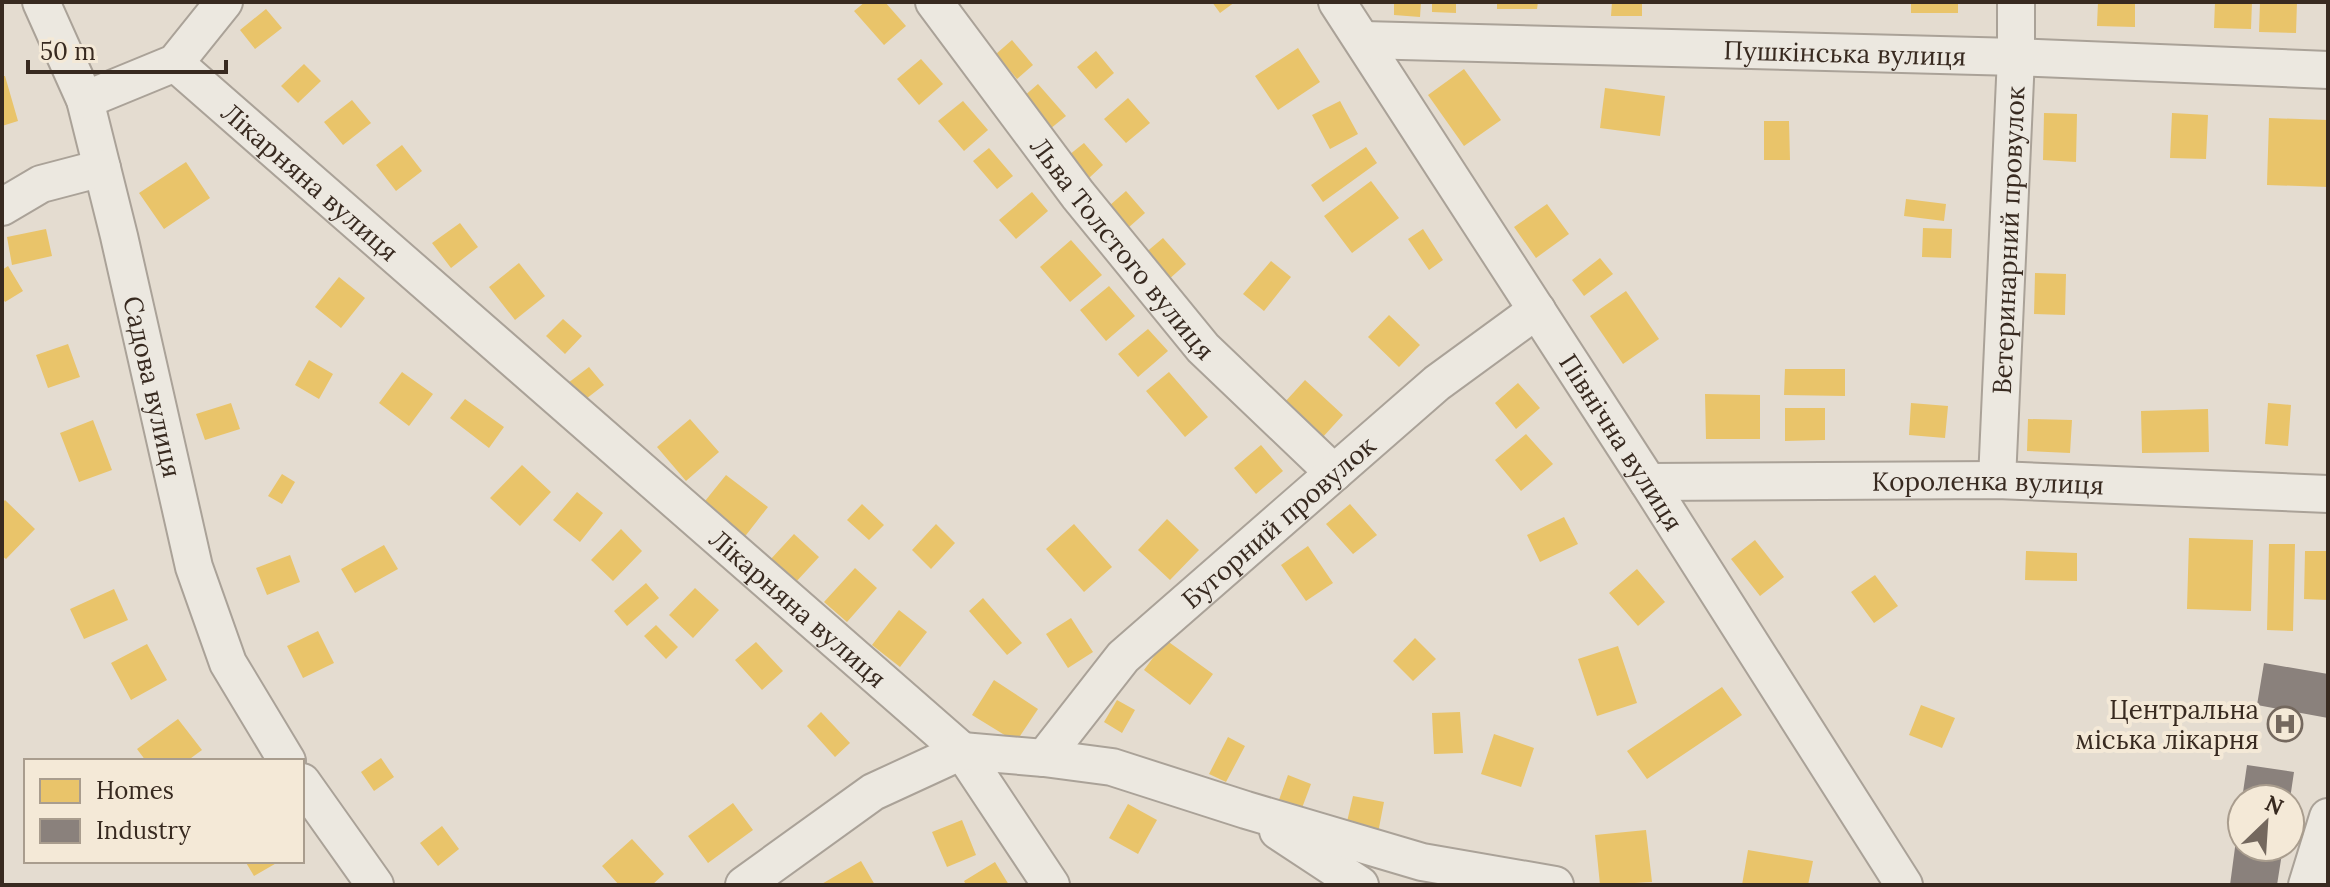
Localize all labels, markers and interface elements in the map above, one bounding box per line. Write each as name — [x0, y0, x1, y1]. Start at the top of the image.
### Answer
scale bar — [28, 24, 226, 74]
street label: Пушкінська вулиця — [1723, 33, 1966, 72]
text: 50 m — [40, 36, 96, 67]
street label: Ветеринарний провулок — [1984, 85, 2031, 395]
street label: Лікарняна вулиця — [215, 95, 406, 268]
street label: Льва Толстого вулиця — [1024, 130, 1221, 366]
street label: Садова вулиця — [117, 293, 190, 480]
street label: Північна вулиця — [1553, 347, 1691, 536]
street label: Бугорний провулок — [1174, 428, 1382, 615]
street label: Короленка вулиця — [1872, 463, 2105, 501]
street label: Лікарняна вулиця — [703, 522, 894, 694]
place label: Центральна міська лікарня — [2075, 693, 2259, 756]
hospital icon: Центральна міська лікарня — [2266, 705, 2304, 743]
legend — [24, 759, 304, 863]
text: Homes — [96, 775, 174, 806]
north arrow — [2226, 783, 2306, 863]
text: N — [2261, 789, 2288, 821]
text: Industry — [96, 815, 191, 846]

